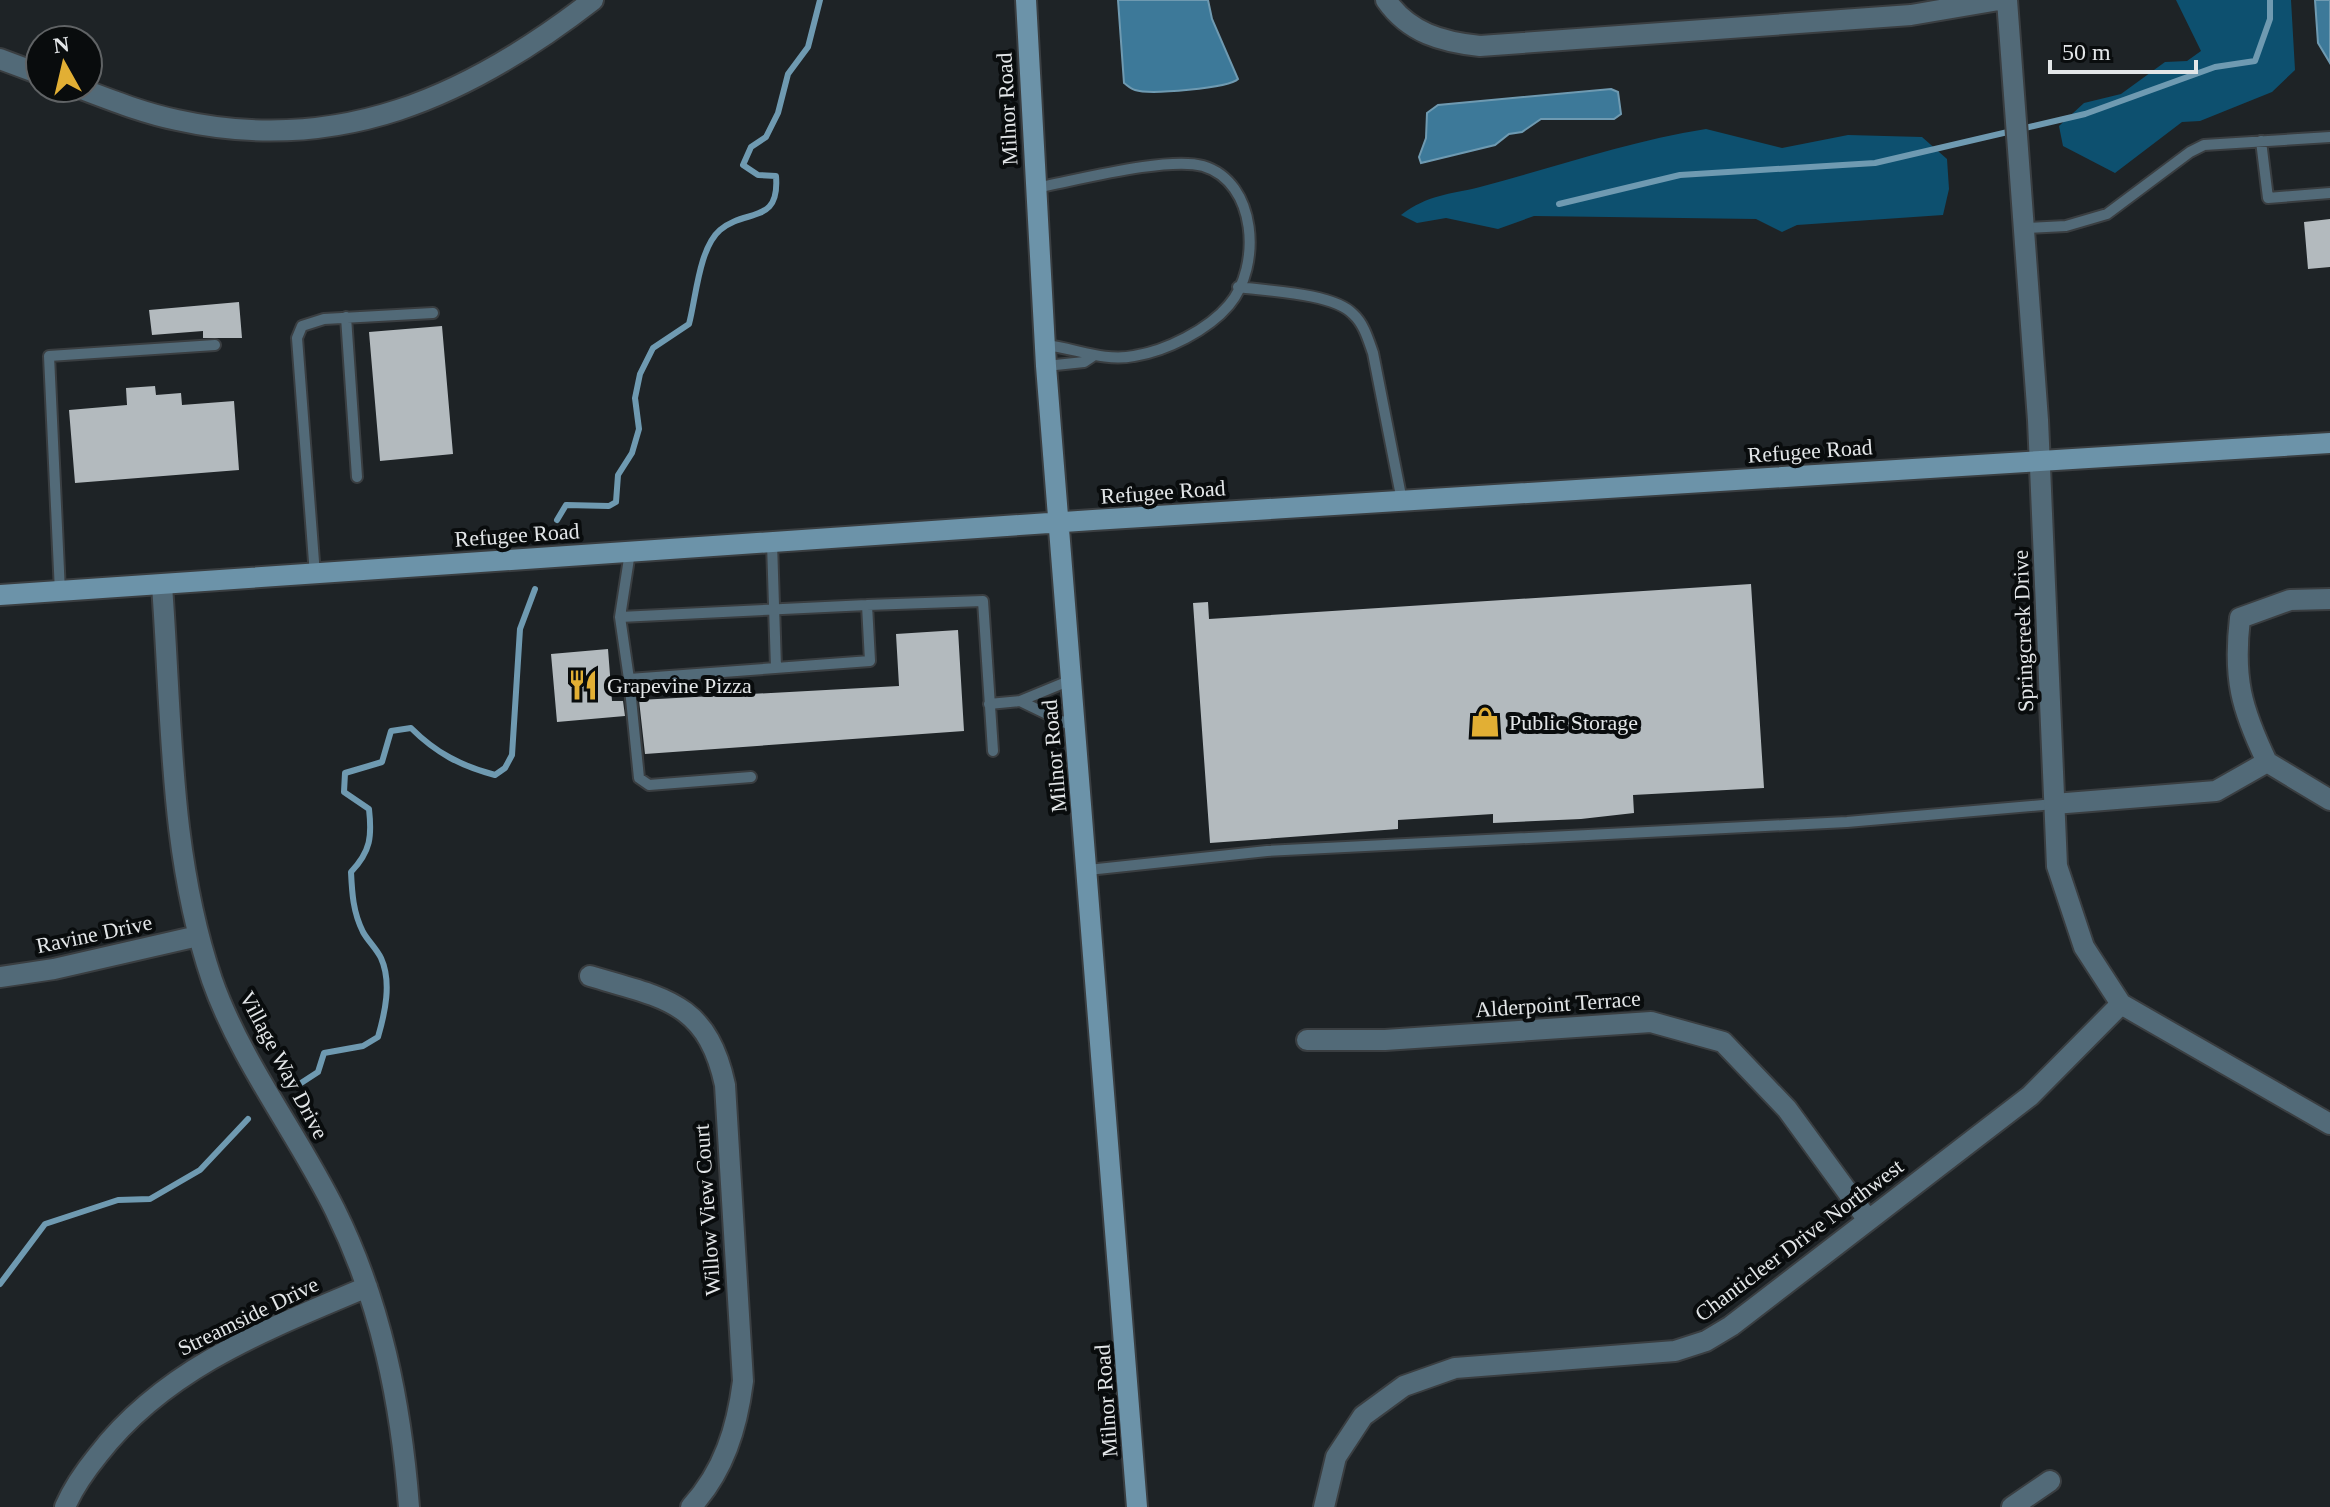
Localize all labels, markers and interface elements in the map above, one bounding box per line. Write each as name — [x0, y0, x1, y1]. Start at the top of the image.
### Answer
north arrow — [24, 24, 104, 104]
scale bar — [2050, 24, 2196, 74]
text: N — [52, 31, 71, 58]
text: 50 m — [2062, 39, 2111, 65]
street label: Milnor Road — [992, 52, 1022, 166]
street label: Refugee Road — [1747, 434, 1873, 468]
street label: Refugee Road — [1100, 475, 1226, 509]
street label: Refugee Road — [454, 518, 580, 552]
street label: Springcreek Drive — [2008, 550, 2038, 712]
restaurant icon: Grapevine Pizza — [566, 668, 600, 702]
place label: Grapevine Pizza — [607, 673, 752, 698]
street label: Milnor Road — [1037, 699, 1071, 813]
shop icon: Public Storage — [1468, 705, 1502, 739]
place label: Public Storage — [1509, 710, 1638, 735]
street label: Ravine Drive — [34, 910, 154, 958]
street label: Alderpoint Terrace — [1474, 986, 1642, 1022]
street label: Village Way Drive — [234, 987, 334, 1143]
street label: Willow View Court — [689, 1123, 725, 1297]
street label: Chanticleer Drive Northwest — [1690, 1154, 1908, 1326]
street label: Streamside Drive — [174, 1271, 322, 1361]
street label: Milnor Road — [1090, 1344, 1122, 1458]

